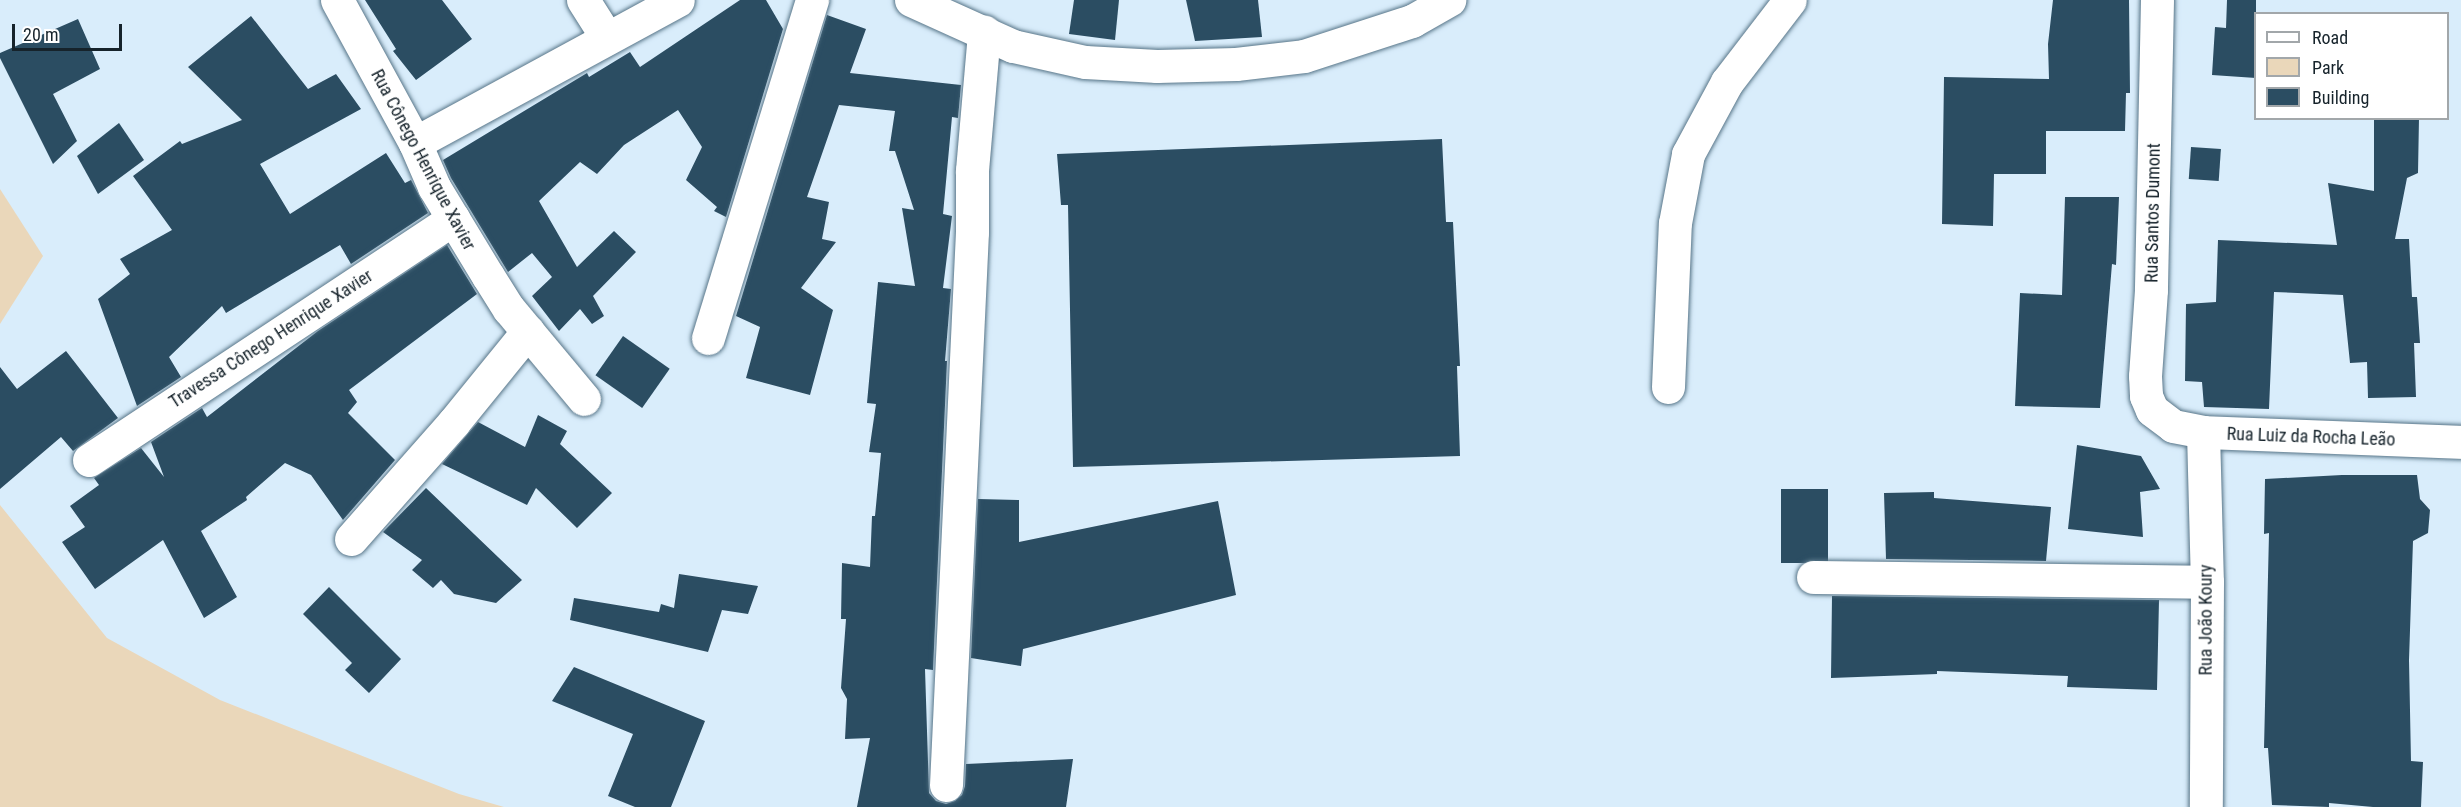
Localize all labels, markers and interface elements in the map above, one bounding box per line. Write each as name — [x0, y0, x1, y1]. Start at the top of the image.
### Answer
scale bar — [15, 12, 124, 50]
legend — [2254, 12, 2449, 120]
text: 20 m — [23, 24, 58, 45]
text: Road — [2312, 27, 2348, 48]
text: Park — [2312, 57, 2344, 78]
street label: Rua Cônego Henrique Xavier — [366, 66, 480, 254]
text: Building — [2312, 87, 2369, 108]
street label: Rua Santos Dumont — [2141, 143, 2165, 283]
street label: Travessa Cônego Henrique Xavier — [165, 265, 377, 413]
street label: Rua Luiz da Rocha Leão — [2226, 423, 2396, 451]
street label: Rua João Koury — [2195, 565, 2217, 675]

